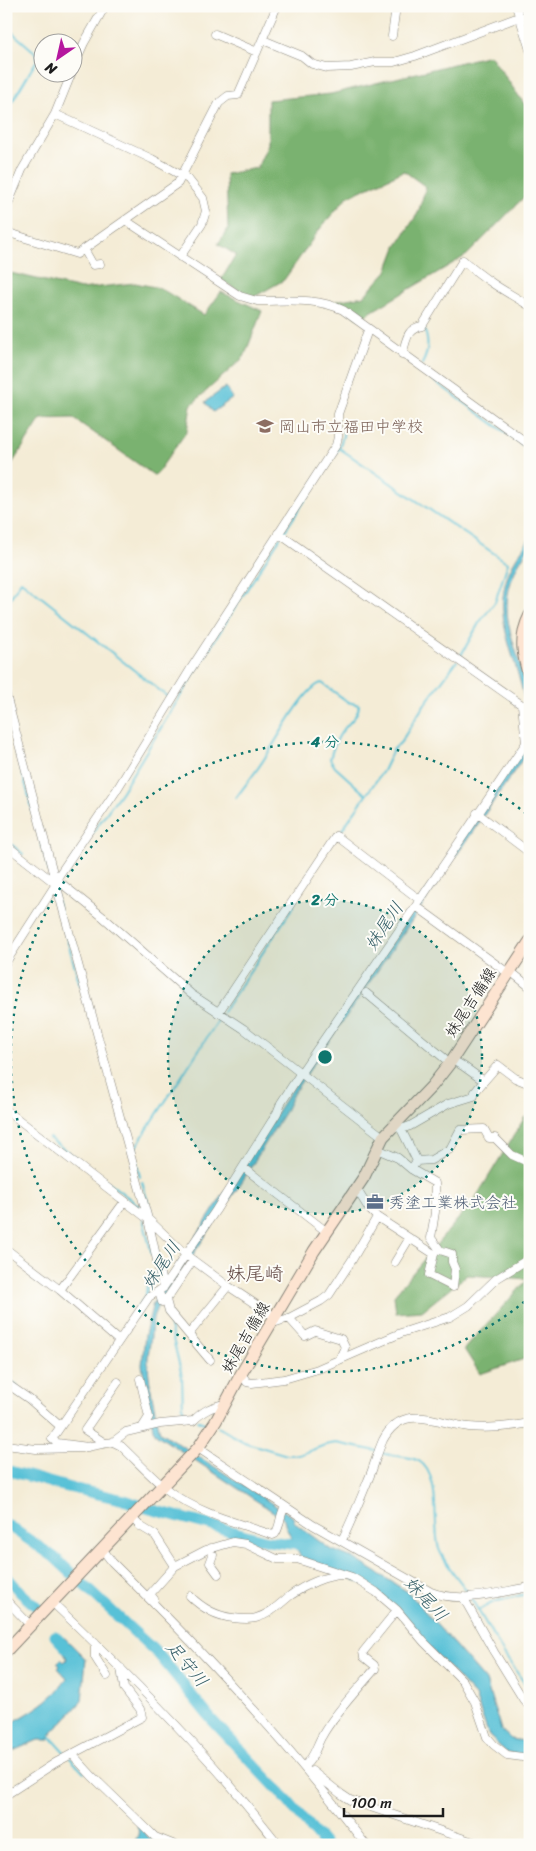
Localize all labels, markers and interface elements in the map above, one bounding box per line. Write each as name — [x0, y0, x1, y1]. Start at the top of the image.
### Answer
north arrow — [32, 32, 82, 82]
text: N — [40, 55, 63, 82]
place label: 岡山市立福田中学校 — [279, 412, 423, 441]
school or university icon: 岡山市立福田中学校 — [255, 416, 275, 436]
text: 4 分 — [310, 729, 339, 755]
text: 2 分 — [310, 887, 339, 913]
water label: 妹尾川 — [356, 895, 412, 957]
street label: 妹尾吉備線 — [436, 961, 504, 1044]
centre of rings — [316, 1048, 334, 1066]
place label: 秀塗工業株式会社 — [389, 1188, 517, 1217]
office icon: 秀塗工業株式会社 — [365, 1192, 385, 1212]
water label: 妹尾川 — [133, 1234, 189, 1296]
district label: 妹尾崎 — [226, 1257, 284, 1290]
street label: 妹尾吉備線 — [213, 1295, 278, 1379]
water label: 妹尾川 — [396, 1568, 456, 1630]
water label: 足守川 — [157, 1633, 217, 1695]
scale bar — [344, 1786, 442, 1818]
text: 100 m — [351, 1790, 392, 1816]

